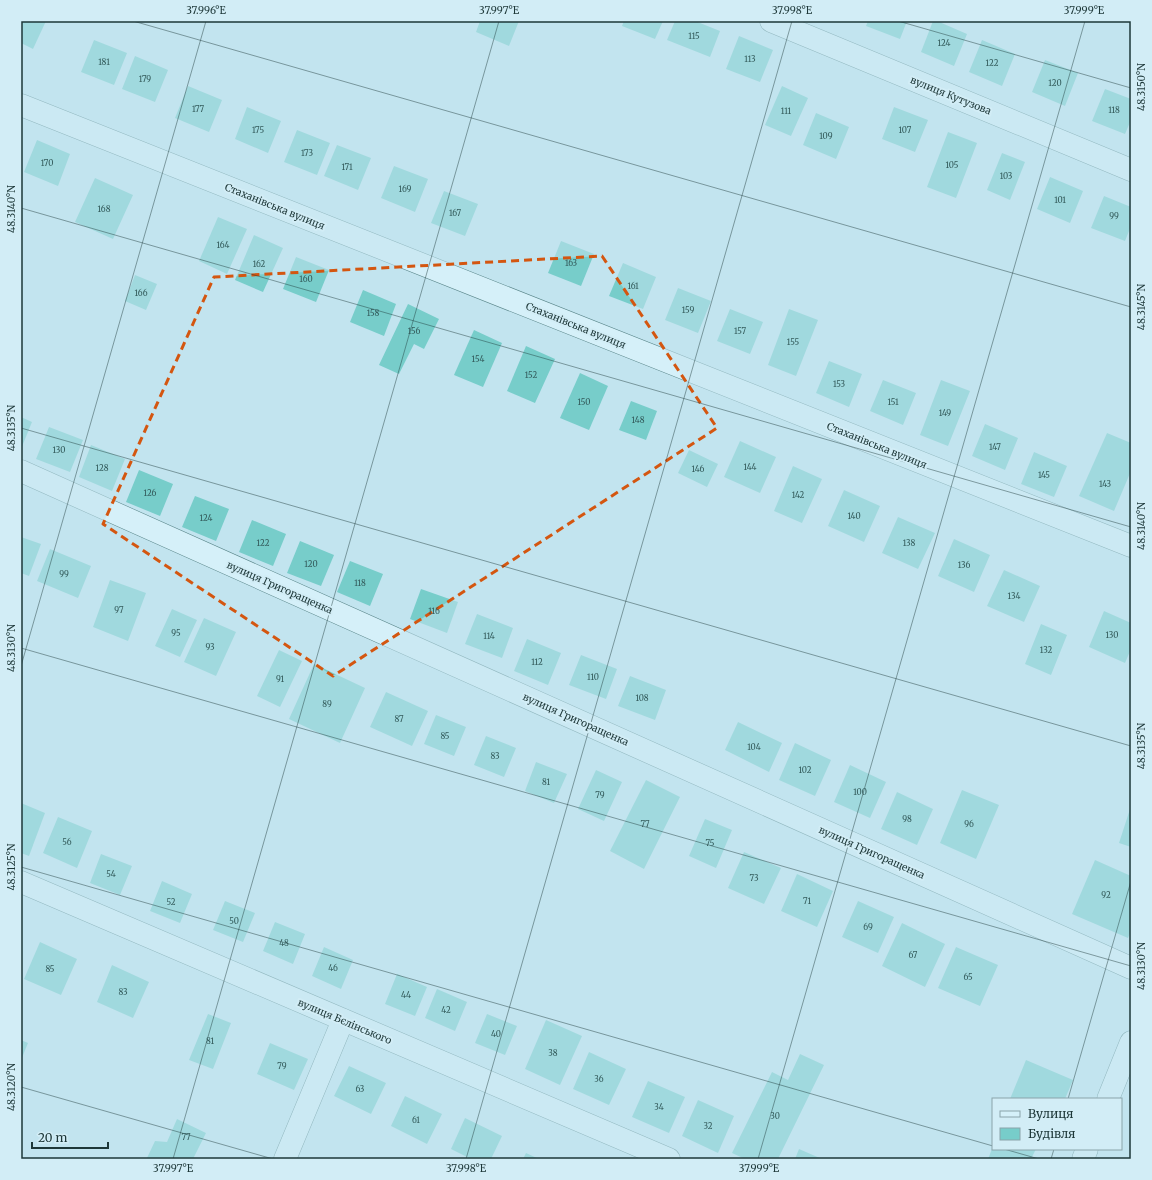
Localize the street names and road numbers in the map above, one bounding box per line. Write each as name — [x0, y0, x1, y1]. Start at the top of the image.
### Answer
street label: вулиця Кутузова — [908, 73, 994, 118]
street label: Стаханівська вулиця — [223, 180, 327, 232]
street label: Стаханівська вулиця — [524, 299, 628, 351]
street label: Стаханівська вулиця — [825, 419, 929, 471]
street label: вулиця Григоращенка — [225, 558, 335, 617]
street label: вулиця Григоращенка — [521, 690, 631, 749]
street label: вулиця Григоращенка — [817, 823, 927, 882]
street label: вулиця Бєлінського — [296, 996, 394, 1047]

